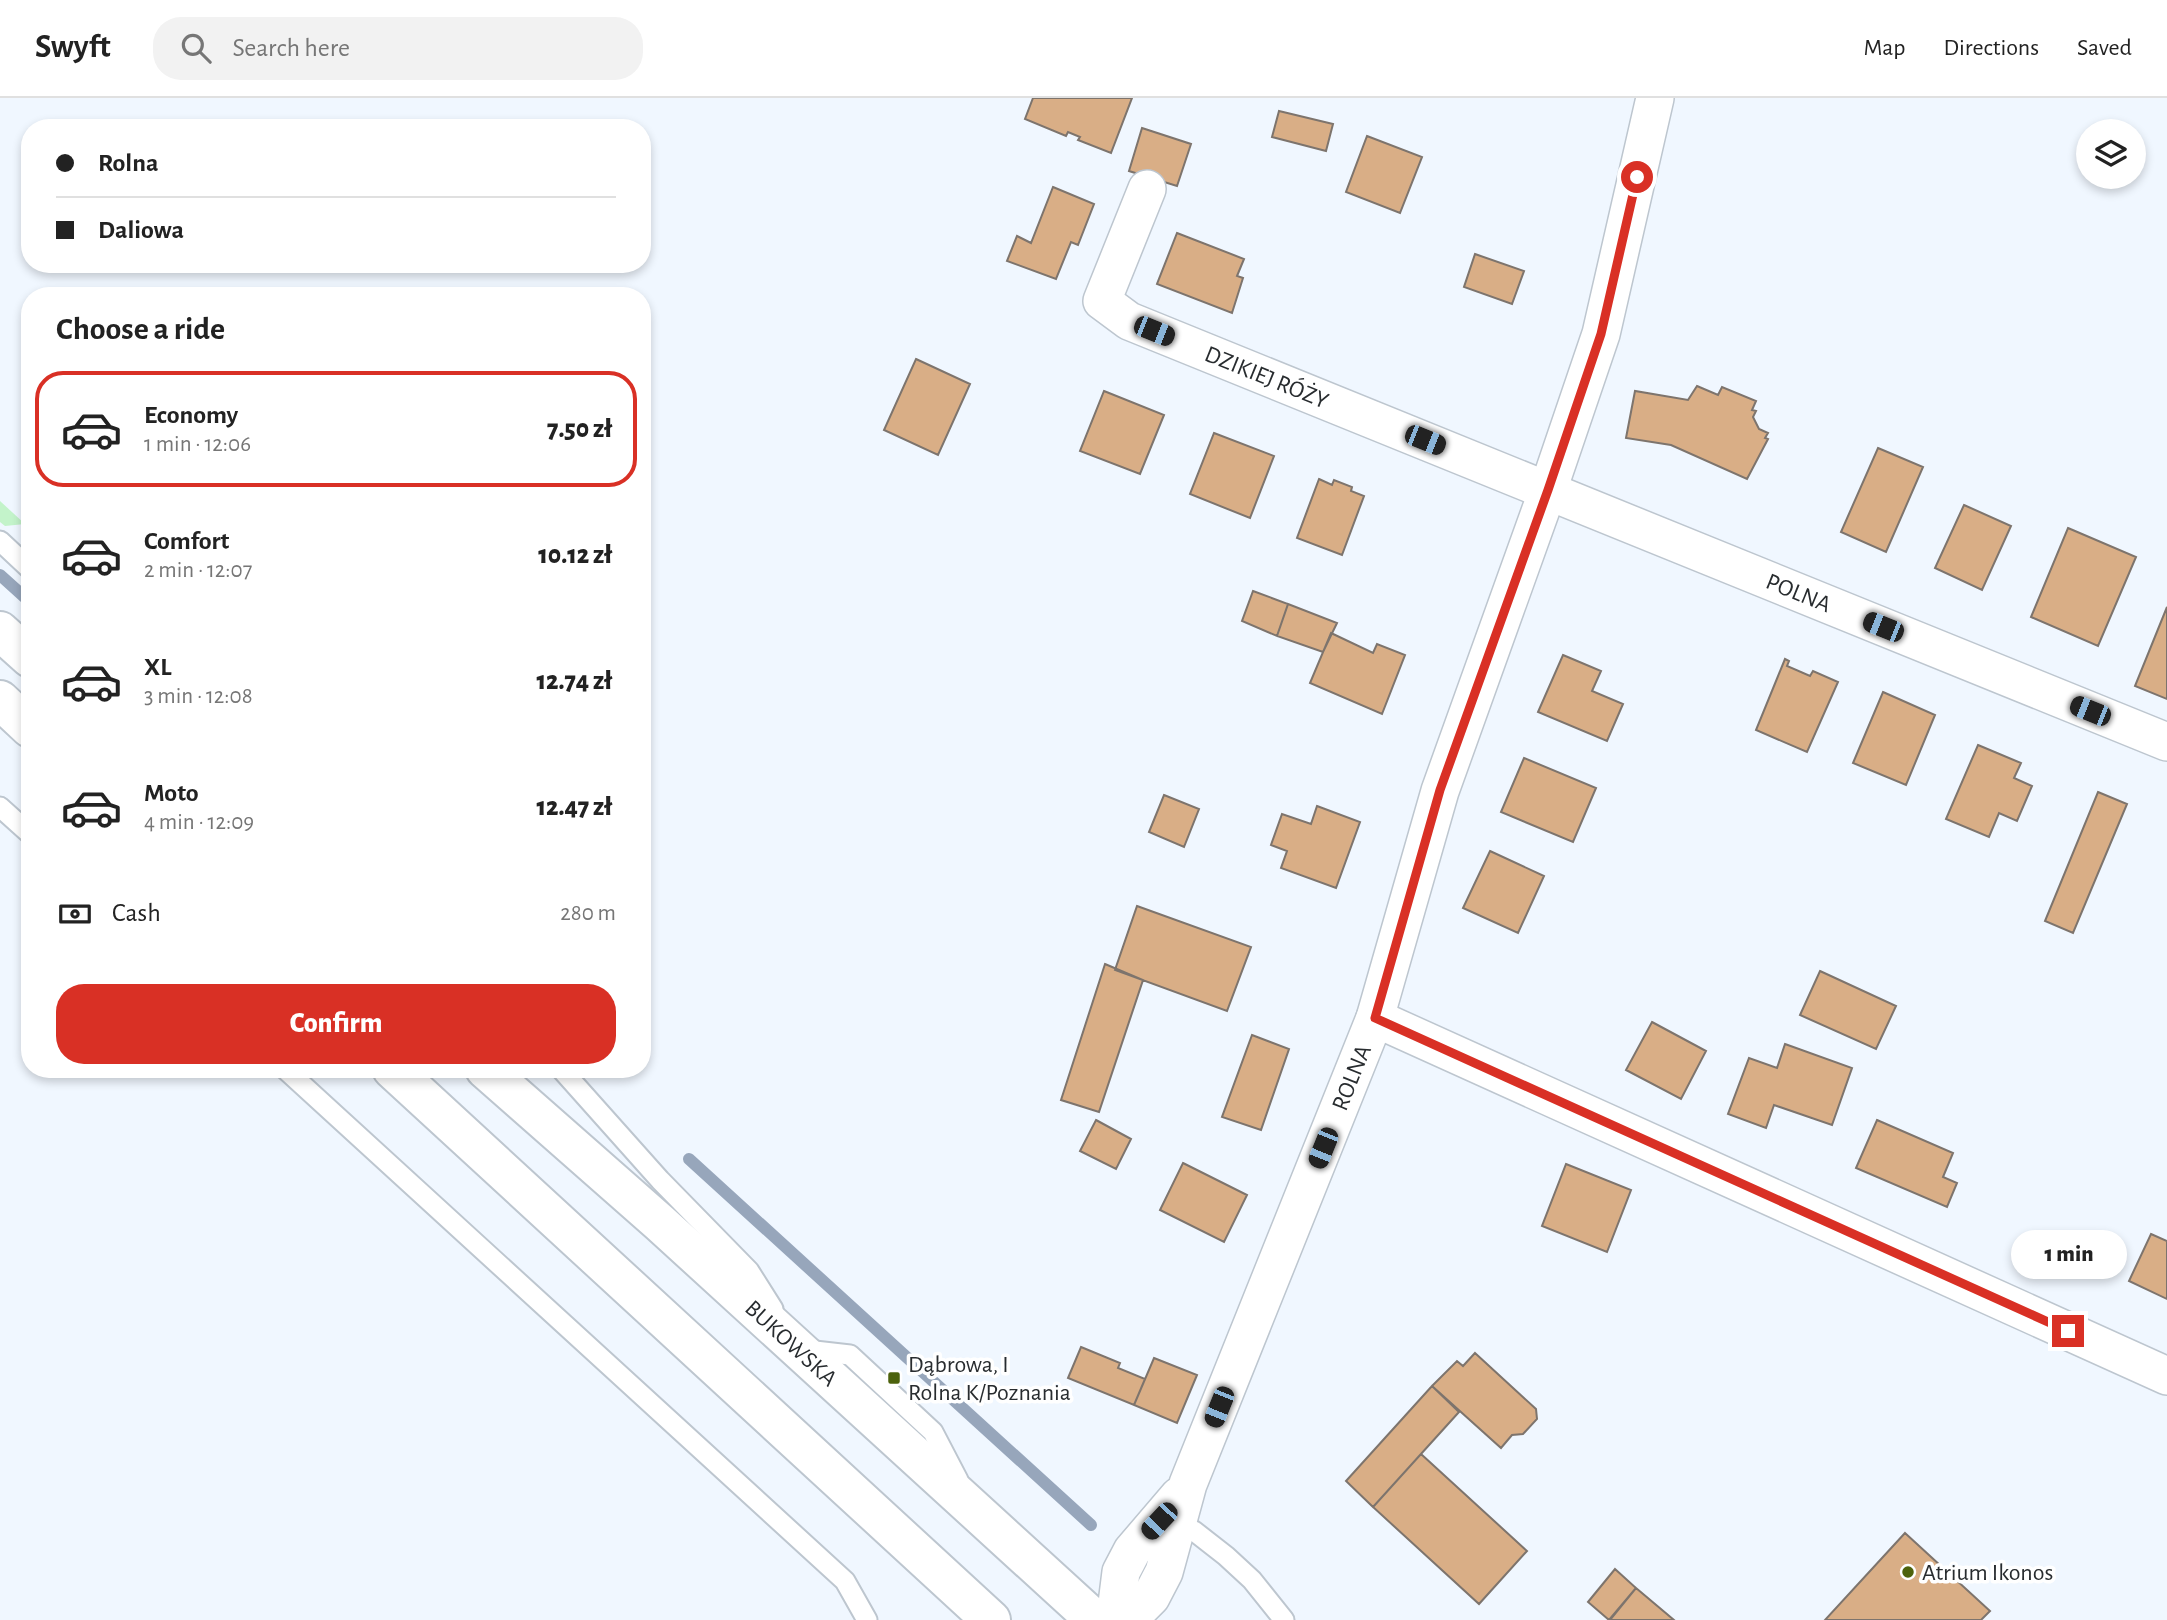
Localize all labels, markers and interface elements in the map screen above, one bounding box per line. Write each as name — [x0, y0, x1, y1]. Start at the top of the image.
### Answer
search box — [153, 17, 643, 80]
icon: search — [177, 29, 215, 67]
text: Swyft — [35, 31, 111, 64]
text: Search here — [233, 35, 350, 61]
text: Map — [1863, 36, 1905, 60]
text: Directions — [1943, 36, 2039, 60]
text: Saved — [2077, 36, 2132, 60]
map controls — [2076, 119, 2146, 189]
button: layers — [2076, 119, 2146, 189]
text: Rolna — [98, 150, 158, 176]
route start — [1621, 161, 1653, 193]
text: Daliowa — [98, 217, 184, 243]
text: Choose a ride — [56, 313, 225, 345]
car — [1131, 313, 1178, 349]
street label: DZIKIEJ RÓŻY — [1201, 342, 1332, 414]
icon: car — [60, 398, 123, 461]
text: Economy — [144, 402, 238, 428]
text: 7.50 zł — [547, 416, 612, 442]
car — [1402, 422, 1449, 458]
text: 1 min · 12:06 — [144, 433, 251, 456]
icon: car — [60, 524, 123, 587]
text: Comfort — [144, 528, 229, 554]
text: 10.12 zł — [538, 542, 612, 568]
text: 2 min · 12:07 — [144, 559, 252, 582]
street label: POLNA — [1762, 570, 1834, 617]
car — [1860, 609, 1907, 645]
icon: car — [60, 650, 123, 713]
text: XL — [144, 654, 171, 680]
text: 12.74 zł — [536, 668, 612, 694]
text: 3 min · 12:08 — [144, 685, 253, 708]
car — [2067, 693, 2114, 729]
icon: car — [60, 776, 123, 839]
text: Moto — [144, 780, 199, 806]
text: 12.47 zł — [536, 794, 612, 820]
text: 4 min · 12:09 — [144, 811, 254, 834]
icon: cash — [56, 895, 94, 933]
text: Cash — [112, 900, 161, 926]
text: 280 m — [560, 902, 616, 925]
button: Confirm — [56, 984, 616, 1064]
street label: ROLNA — [1328, 1041, 1376, 1114]
car — [1306, 1125, 1341, 1171]
callout: 1 min — [2010, 1230, 2126, 1278]
text: 1 min — [2045, 1243, 2093, 1266]
street label: BUKOWSKA — [740, 1296, 841, 1391]
route end — [2052, 1315, 2084, 1347]
place label: Dąbrowa, I Rolna K/Poznania — [908, 1353, 1071, 1405]
marker: Dąbrowa, I Rolna K/Poznania — [886, 1370, 902, 1386]
car — [1202, 1384, 1237, 1430]
car — [1137, 1498, 1182, 1544]
place label: Atrium Ikonos — [1922, 1561, 2053, 1585]
marker: Atrium Ikonos — [1900, 1564, 1916, 1580]

